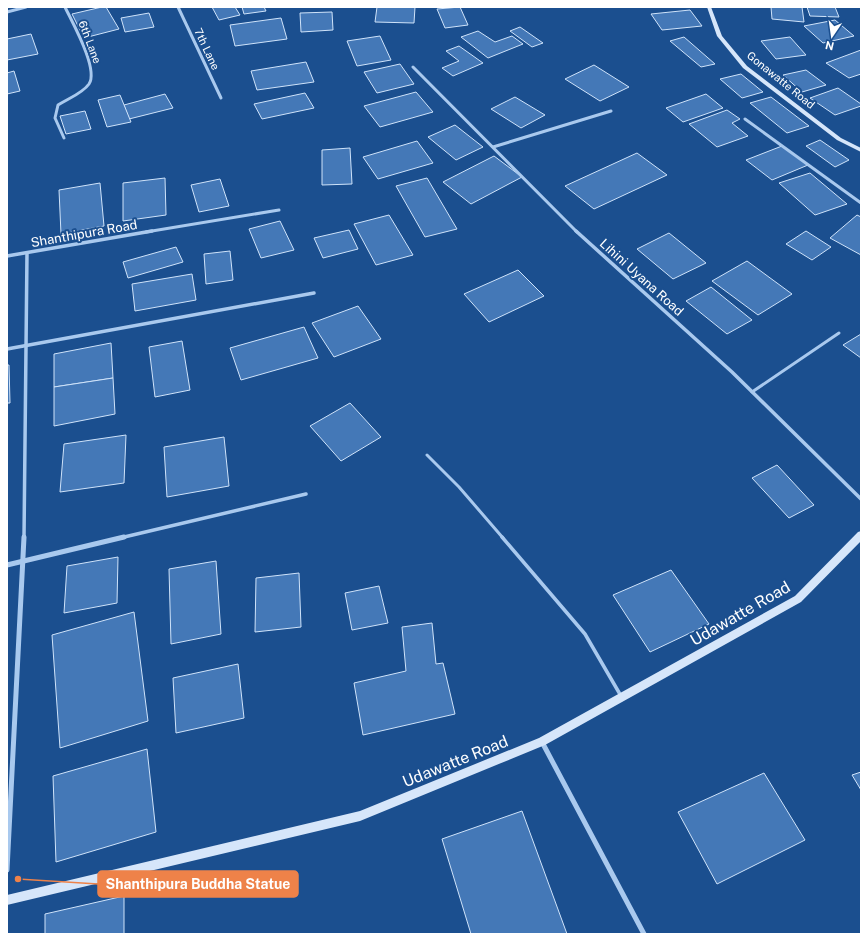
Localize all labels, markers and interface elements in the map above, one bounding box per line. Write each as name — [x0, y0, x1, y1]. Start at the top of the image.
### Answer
north arrow — [812, 16, 852, 56]
street label: 6th Lane — [76, 19, 104, 65]
street label: 7th Lane — [192, 26, 222, 72]
text: N — [824, 39, 835, 53]
street label: Gonawatte Road — [745, 49, 817, 111]
street label: Shanthipura Road — [30, 217, 138, 250]
street label: Lihini Uyana Road — [597, 236, 687, 319]
street label: Udawatte Road — [687, 577, 794, 650]
street label: Udawatte Road — [400, 732, 511, 791]
callout: Shanthipura Buddha Statue — [98, 871, 298, 897]
text: Shanthipura Buddha Statue — [106, 876, 290, 892]

